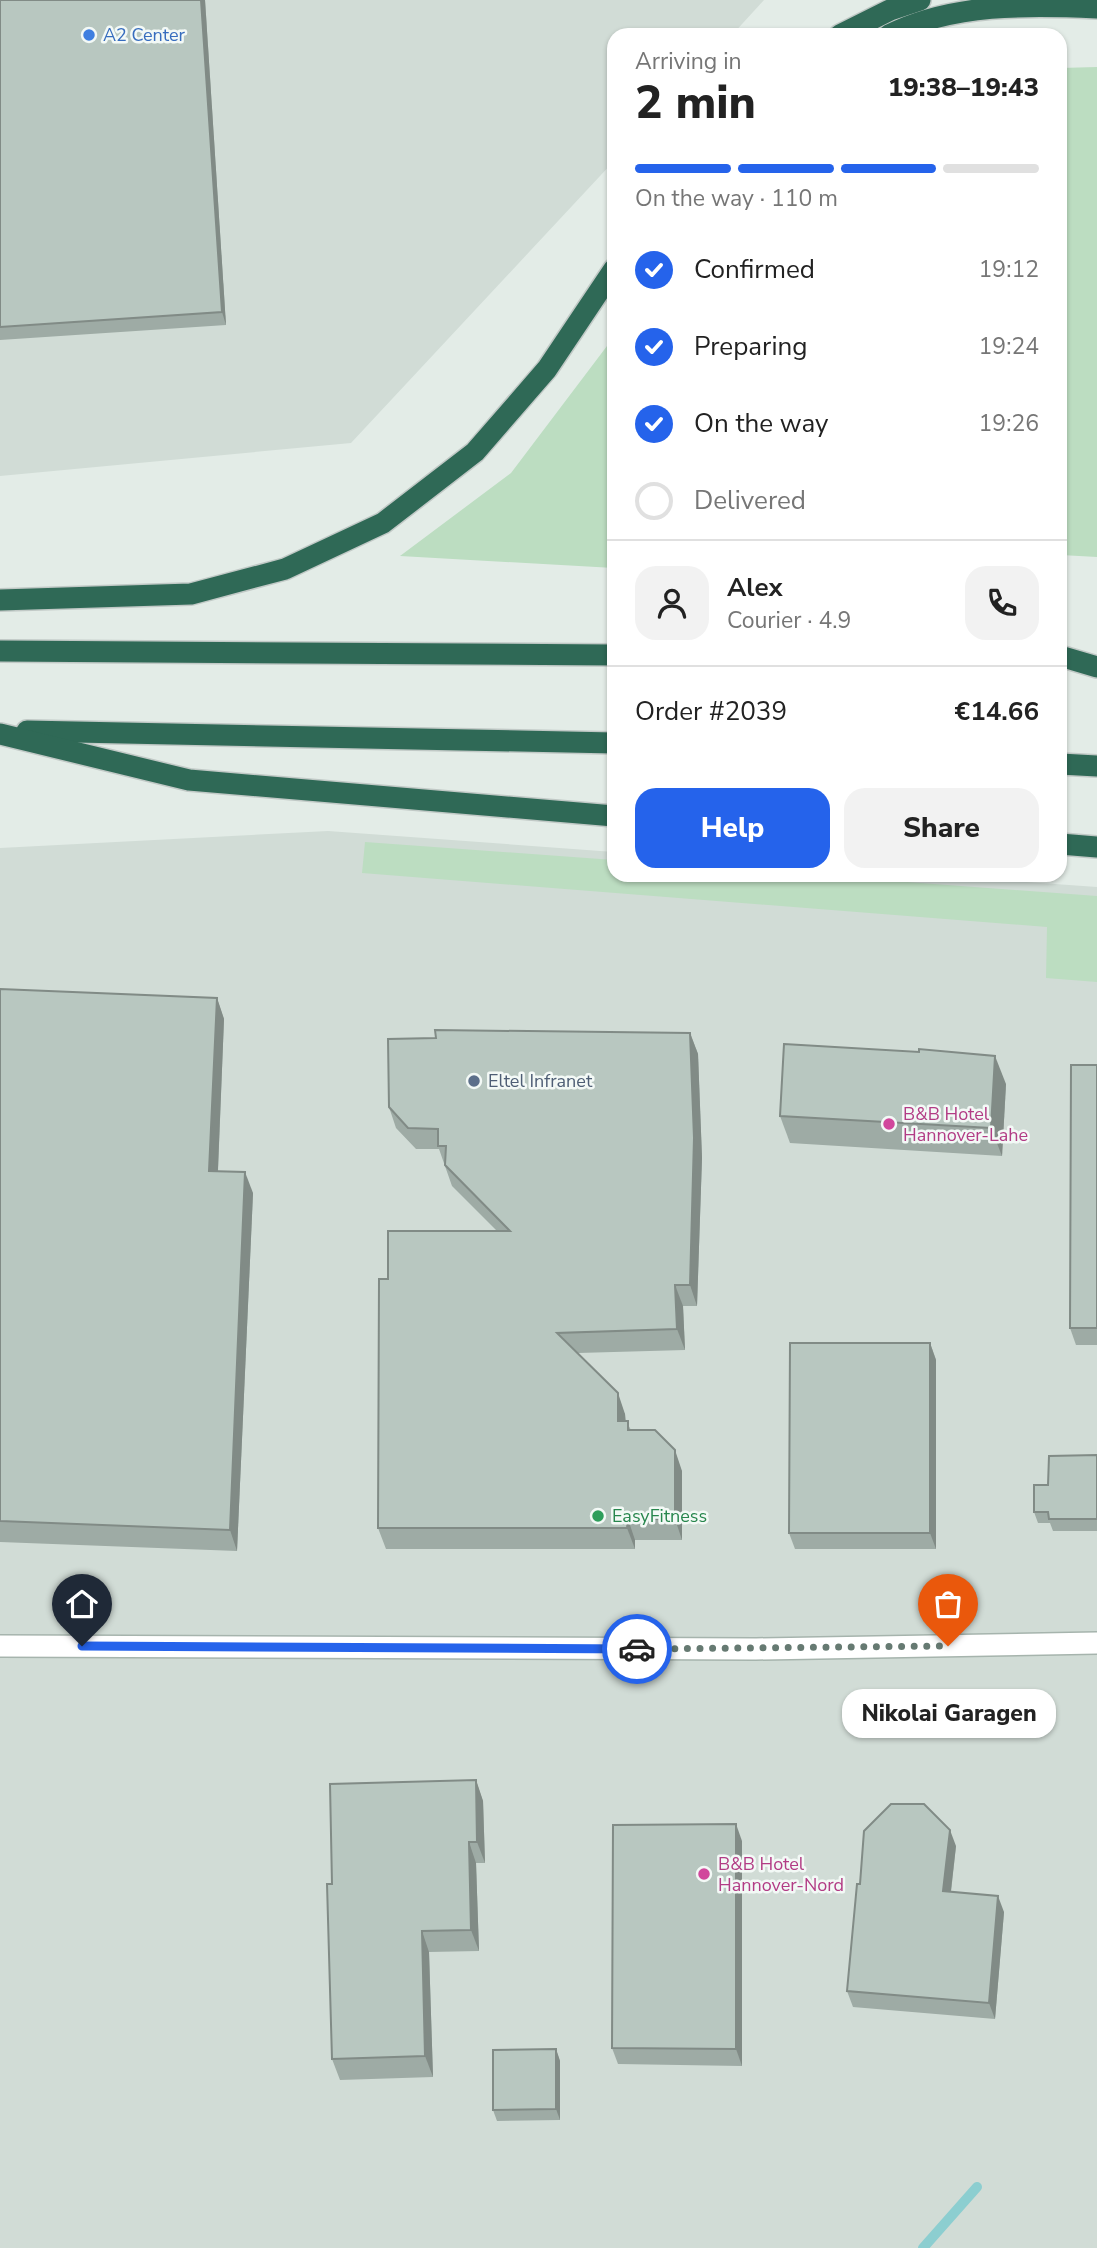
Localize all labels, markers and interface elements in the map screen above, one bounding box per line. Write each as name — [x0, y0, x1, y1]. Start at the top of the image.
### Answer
place label: A2 Center — [103, 23, 186, 47]
marker: A2 Center — [81, 27, 97, 43]
text: Arriving in — [635, 46, 742, 77]
text: 19:38–19:43 — [888, 70, 1039, 105]
text: 2 min — [635, 71, 756, 134]
text: On the way · 110 m — [635, 183, 838, 214]
icon: check — [635, 251, 673, 289]
text: Confirmed — [694, 252, 815, 287]
text: 19:12 — [979, 254, 1039, 285]
icon: check — [635, 328, 673, 366]
text: Preparing — [694, 329, 807, 364]
text: 19:24 — [979, 331, 1039, 362]
icon: check — [635, 405, 673, 443]
text: On the way — [694, 406, 828, 441]
text: 19:26 — [979, 408, 1039, 439]
text: Delivered — [694, 483, 806, 518]
button: person — [635, 566, 709, 640]
button: phone — [965, 566, 1039, 640]
text: Alex — [727, 570, 783, 605]
text: Courier · 4.9 — [727, 605, 851, 636]
text: Order #2039 — [635, 694, 787, 729]
text: €14.66 — [955, 694, 1039, 729]
button: Help — [635, 788, 830, 868]
button: Share — [844, 788, 1039, 868]
place label: Eltel Infranet — [488, 1069, 593, 1093]
marker: Eltel Infranet — [466, 1073, 482, 1089]
place label: B&B Hotel Hannover-Lahe — [903, 1102, 1028, 1147]
marker: B&B Hotel Hannover-Lahe — [881, 1116, 897, 1132]
place label: EasyFitness — [612, 1504, 707, 1528]
marker: EasyFitness — [590, 1508, 606, 1524]
pin — [52, 1574, 112, 1646]
pin — [918, 1574, 978, 1646]
icon: home — [63, 1585, 101, 1623]
icon: bag — [929, 1585, 967, 1623]
courier — [602, 1614, 672, 1684]
icon: car — [618, 1630, 656, 1668]
callout: Nikolai Garagen — [841, 1688, 1055, 1737]
text: Nikolai Garagen — [861, 1698, 1037, 1729]
place label: B&B Hotel Hannover-Nord — [718, 1852, 844, 1897]
marker: B&B Hotel Hannover-Nord — [696, 1866, 712, 1882]

